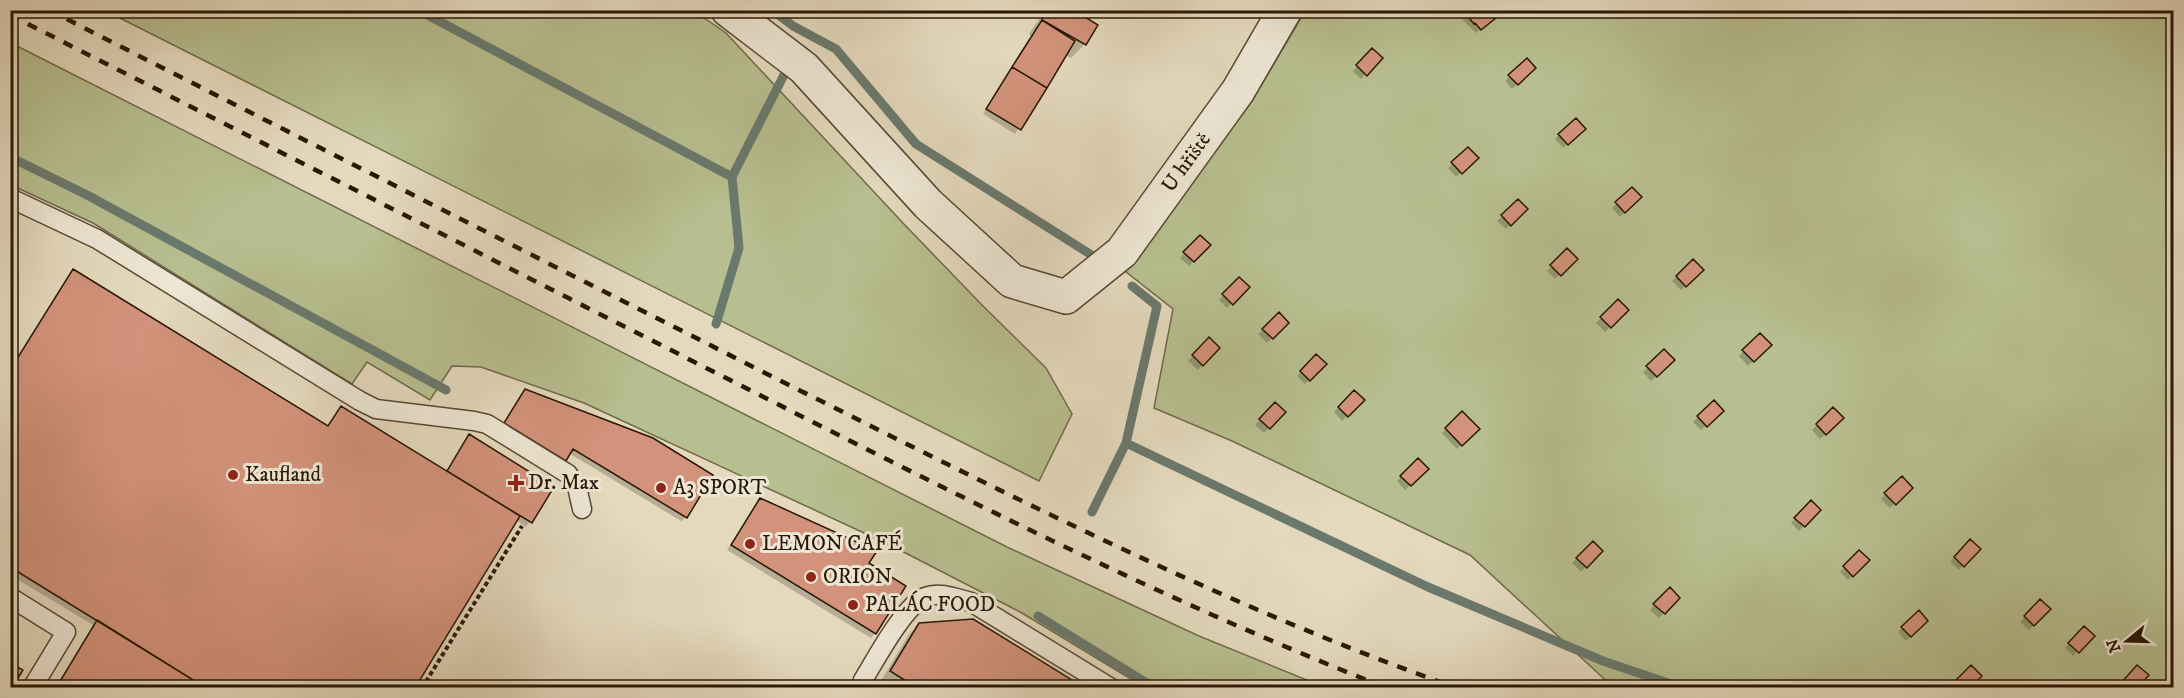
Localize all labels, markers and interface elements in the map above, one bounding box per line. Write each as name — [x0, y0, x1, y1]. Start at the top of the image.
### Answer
street label: U hřiště — [1156, 127, 1217, 198]
place label: Kaufland — [245, 462, 322, 488]
marker: Kaufland — [226, 468, 240, 482]
place label: Dr. Max — [528, 470, 599, 496]
place label: A3 SPORT — [673, 475, 767, 501]
marker: Dr. Max — [509, 476, 523, 490]
marker: A3 SPORT — [654, 481, 668, 495]
place label: LEMON CAFÉ — [762, 530, 903, 557]
marker: LEMON CAFÉ — [743, 537, 757, 551]
place label: ORION — [823, 564, 892, 590]
marker: ORION — [804, 570, 818, 584]
place label: PALÁC FOOD — [865, 590, 995, 618]
marker: PALÁC FOOD — [846, 598, 860, 612]
north arrow — [2097, 611, 2157, 671]
text: N — [2102, 636, 2125, 655]

